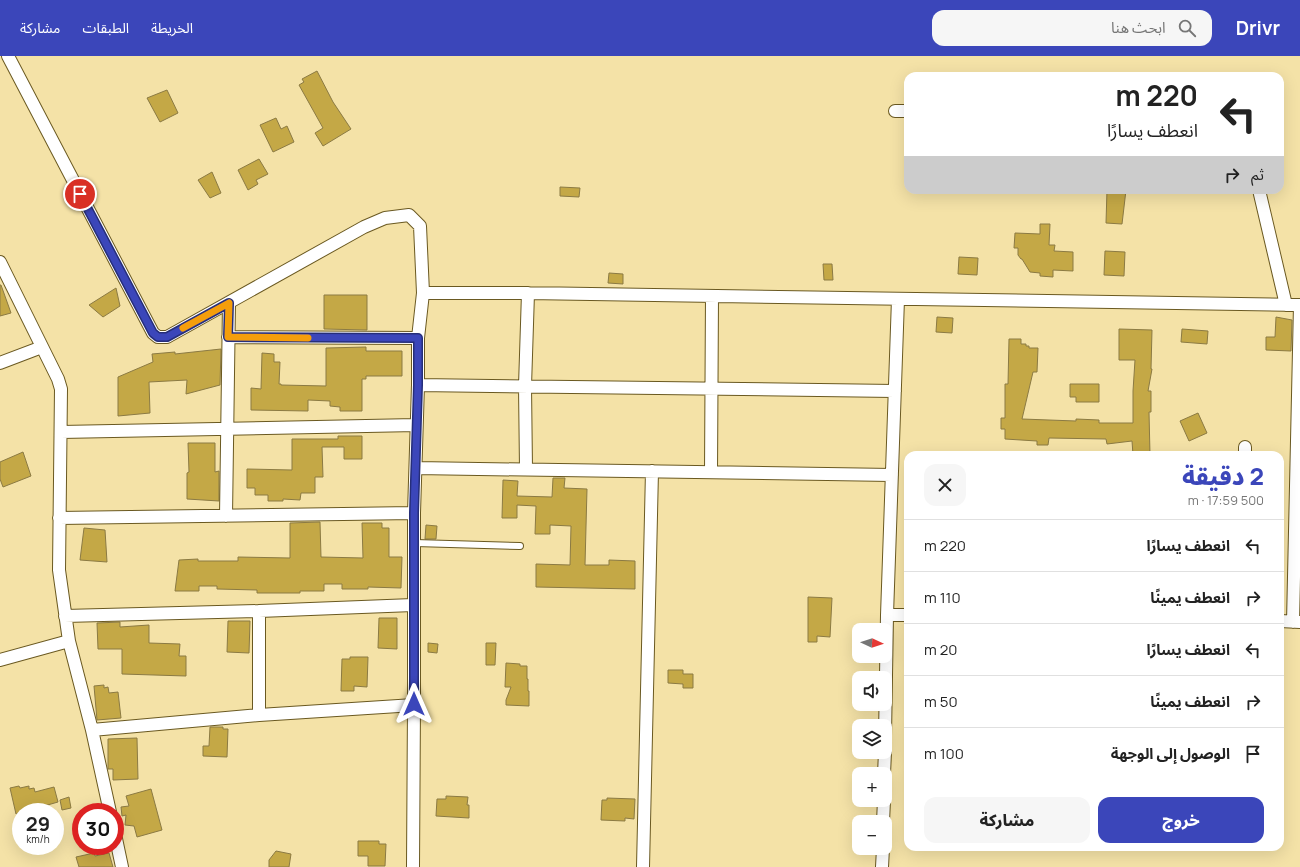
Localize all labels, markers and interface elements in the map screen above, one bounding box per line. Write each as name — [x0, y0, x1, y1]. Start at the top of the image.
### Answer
search box — [932, 10, 1212, 46]
text: Drivr — [1236, 15, 1280, 41]
text: ابحث هنا — [1111, 17, 1166, 38]
icon: search — [1176, 17, 1198, 39]
text: مشاركة — [20, 18, 60, 37]
text: الطبقات — [82, 18, 129, 37]
text: الخريطة — [151, 18, 193, 37]
text: 220 m — [1115, 76, 1198, 114]
icon: left — [1212, 88, 1264, 140]
text: انعطف يسارًا — [1107, 118, 1198, 142]
icon: right — [1221, 164, 1243, 186]
text: ثم — [1251, 164, 1264, 185]
pin — [63, 177, 97, 211]
icon: arrive — [69, 183, 91, 205]
text: 2 دقيقة — [1182, 459, 1264, 492]
button: close — [924, 464, 966, 506]
text: 500 m · 17:59 — [1188, 491, 1264, 509]
text: 220 m — [924, 535, 966, 556]
text: انعطف يسارًا — [1146, 535, 1230, 556]
icon: left — [1242, 535, 1264, 557]
text: 110 m — [924, 587, 961, 608]
text: انعطف يمينًا — [1150, 587, 1230, 608]
icon: right — [1242, 587, 1264, 609]
north arrow — [852, 623, 892, 663]
map controls — [852, 623, 892, 855]
text: 20 m — [924, 639, 957, 660]
text: انعطف يسارًا — [1146, 639, 1230, 660]
icon: left — [1242, 639, 1264, 661]
button: sound — [852, 671, 892, 711]
position arrow — [393, 683, 435, 725]
text: 50 m — [924, 691, 958, 712]
text: انعطف يمينًا — [1150, 691, 1230, 712]
icon: right — [1242, 691, 1264, 713]
button: layers — [852, 719, 892, 759]
text: 100 m — [924, 743, 964, 764]
text: الوصول إلى الوجهة — [1111, 743, 1230, 764]
icon: arrive — [1242, 743, 1264, 765]
button: + — [852, 767, 892, 807]
button: مشاركة — [924, 797, 1090, 843]
button: خروج — [1098, 797, 1264, 843]
speed limit sign: 30 — [72, 803, 124, 855]
text: 29 — [26, 810, 50, 837]
button: − — [852, 815, 892, 855]
text: km/h — [26, 832, 50, 846]

